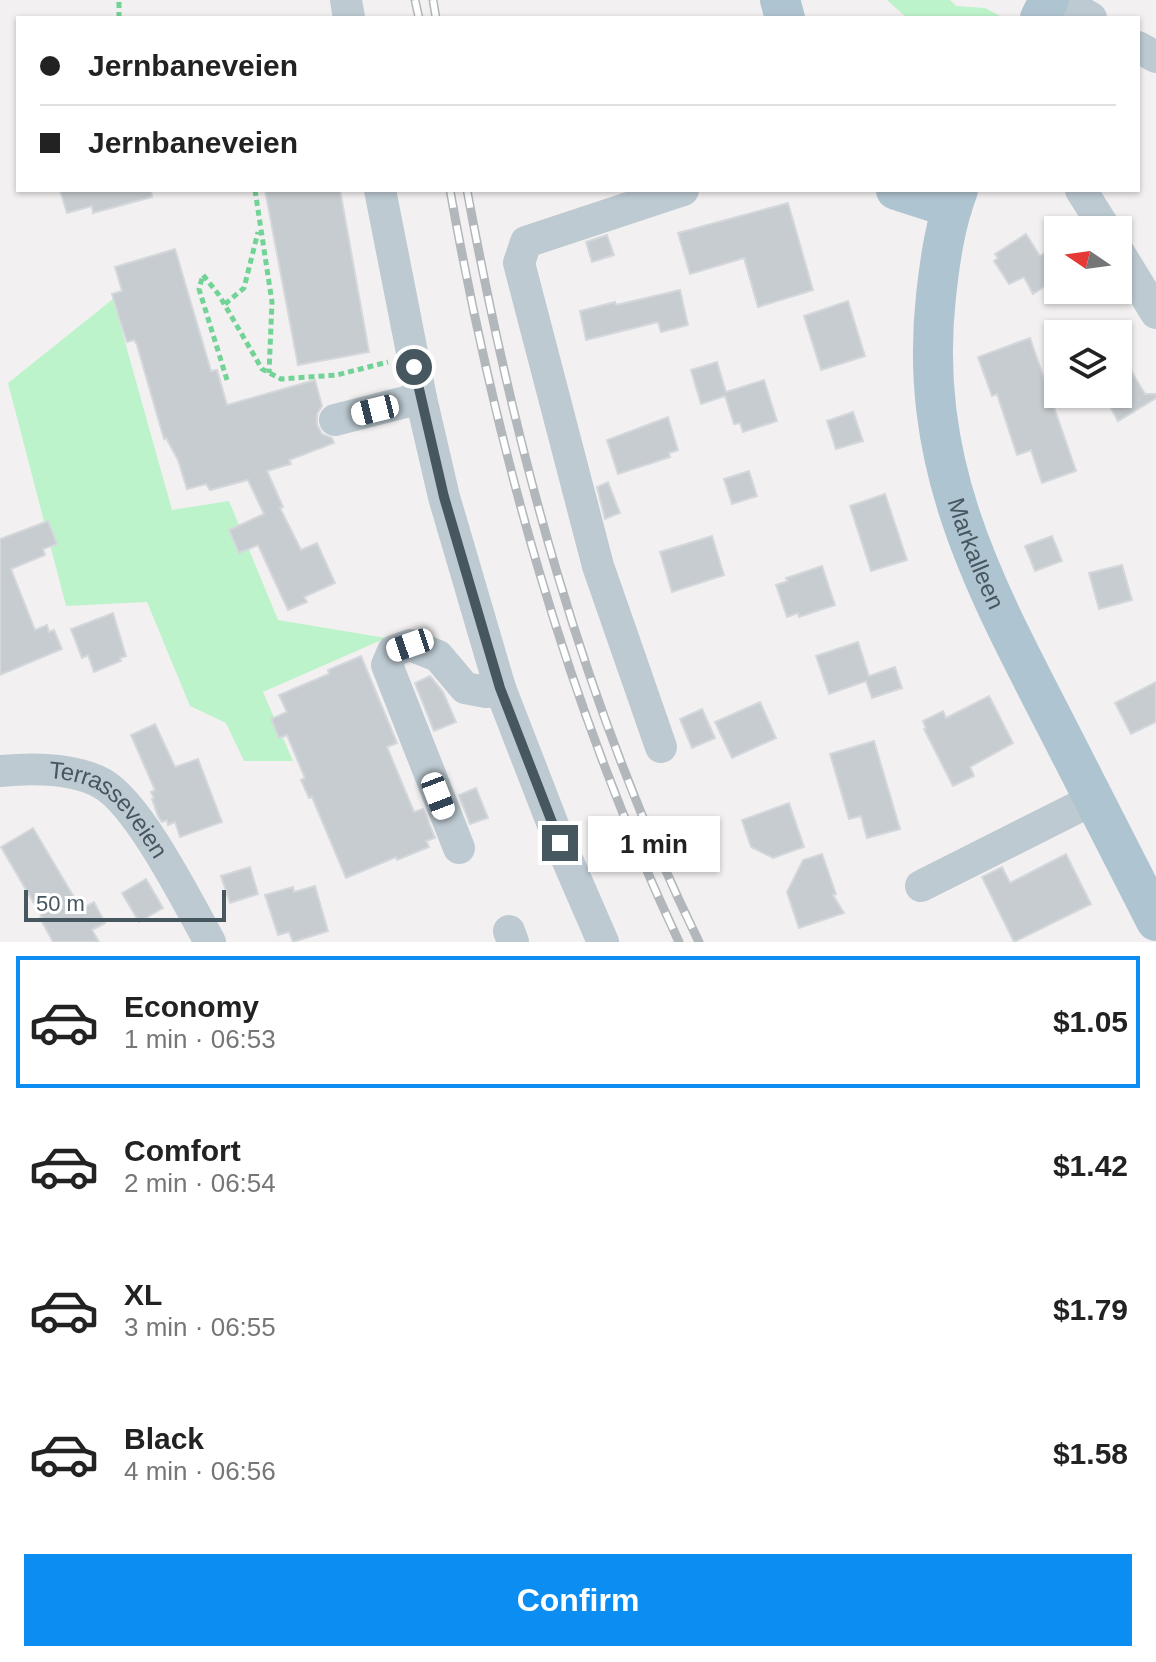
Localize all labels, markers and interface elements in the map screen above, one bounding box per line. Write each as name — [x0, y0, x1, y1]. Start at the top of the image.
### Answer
text: Jernbaneveien — [88, 49, 298, 82]
text: Jernbaneveien — [88, 126, 298, 159]
north arrow — [1044, 216, 1132, 304]
map controls — [1044, 216, 1132, 408]
button: layers — [1044, 320, 1132, 408]
route start — [396, 349, 432, 385]
car — [349, 393, 401, 427]
street label: Markalleen — [942, 494, 1010, 613]
car — [383, 626, 437, 664]
street label: Terrasseveien — [48, 756, 174, 863]
car — [418, 769, 458, 823]
callout: 1 min — [588, 815, 720, 871]
route end — [542, 825, 578, 861]
text: 1 min — [620, 829, 688, 859]
scale bar — [24, 886, 226, 922]
text: 50 m — [36, 891, 85, 916]
icon: car — [28, 986, 100, 1058]
text: Economy — [124, 990, 259, 1023]
text: $1.05 — [1053, 1005, 1128, 1038]
text: 1 min · 06:53 — [124, 1024, 276, 1054]
icon: car — [28, 1130, 100, 1202]
text: Comfort — [124, 1134, 241, 1167]
text: $1.42 — [1053, 1149, 1128, 1182]
text: 2 min · 06:54 — [124, 1168, 276, 1198]
icon: car — [28, 1274, 100, 1346]
text: XL — [124, 1278, 162, 1311]
text: $1.79 — [1053, 1293, 1128, 1326]
text: 3 min · 06:55 — [124, 1312, 276, 1342]
icon: car — [28, 1418, 100, 1490]
text: Black — [124, 1422, 204, 1455]
text: $1.58 — [1053, 1437, 1128, 1470]
text: 4 min · 06:56 — [124, 1456, 276, 1486]
button: Confirm — [24, 1554, 1132, 1646]

